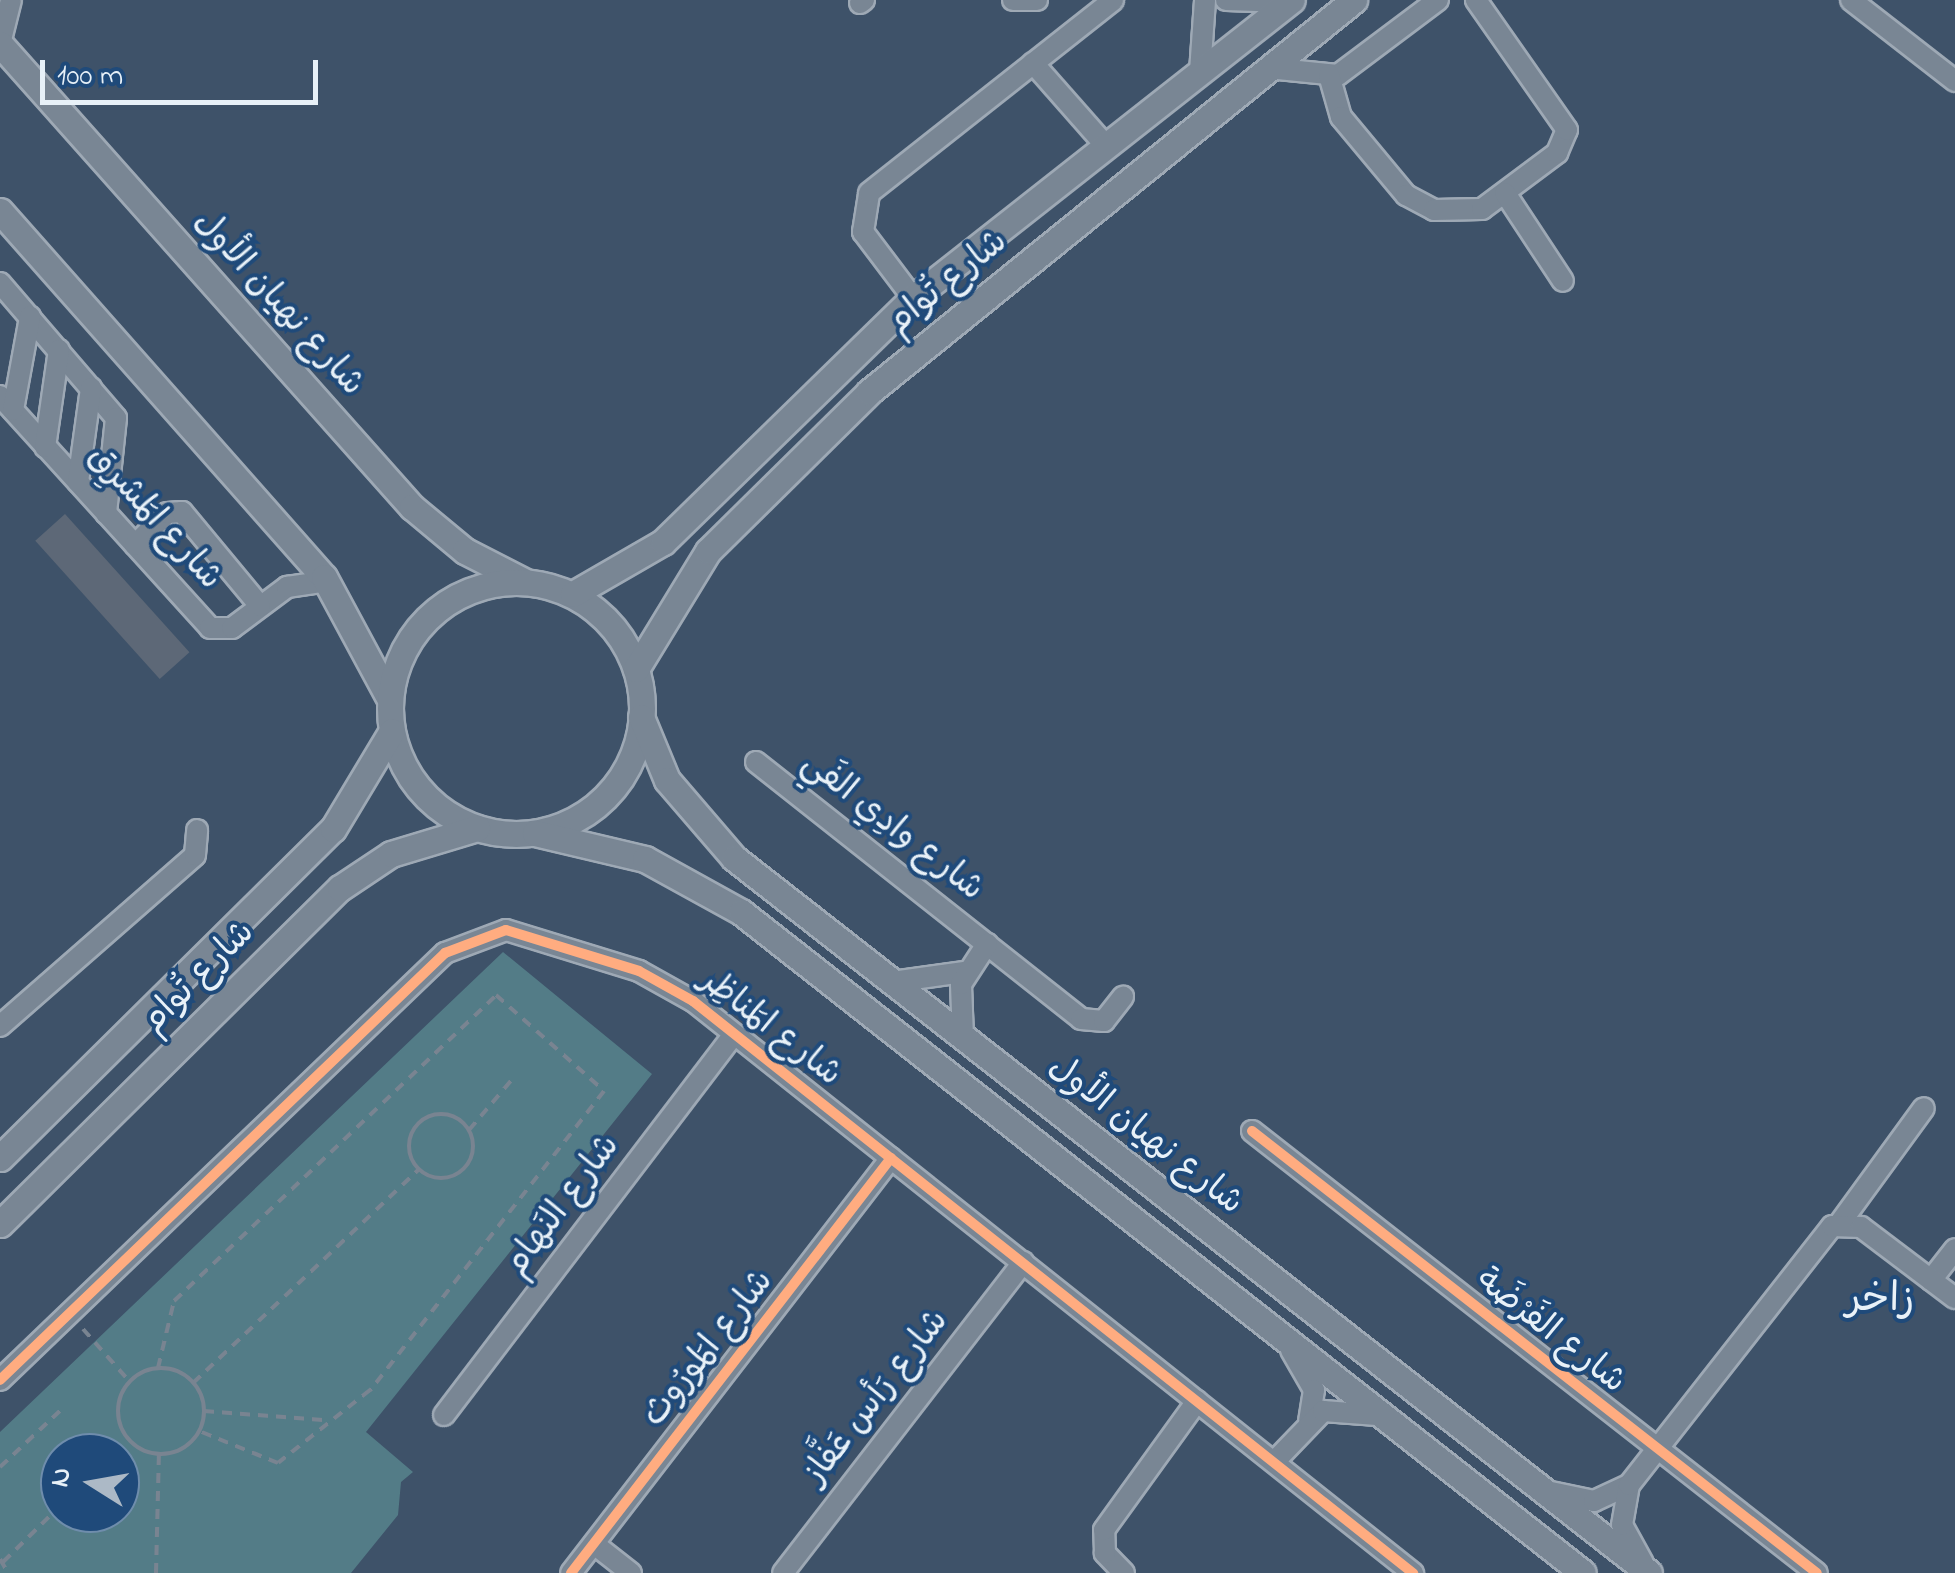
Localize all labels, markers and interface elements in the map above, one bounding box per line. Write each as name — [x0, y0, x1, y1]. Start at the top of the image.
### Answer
scale bar — [45, 40, 322, 102]
text: 100 m — [57, 55, 123, 99]
street label: شارع نهيان الأول — [184, 202, 372, 406]
street label: شارع تُوام — [879, 222, 1017, 344]
street label: شارع المَشرِق — [78, 437, 230, 599]
street label: شارع وادِي الفَي — [793, 743, 991, 911]
street label: شارع تُوام — [134, 913, 264, 1043]
street label: شارع المَناظِر — [691, 960, 849, 1096]
street label: شارع نهيان الأول — [1039, 1047, 1251, 1225]
street label: شارع النَهام — [496, 1127, 630, 1285]
street label: شارع الفَرْضَة — [1466, 1260, 1634, 1404]
street label: شارع المَورُوث — [634, 1262, 784, 1436]
district label: زاخر — [1845, 1277, 1915, 1325]
street label: شارع رَأس عَفَّاز — [795, 1302, 959, 1494]
north arrow — [40, 1433, 140, 1533]
text: N — [40, 1464, 84, 1491]

